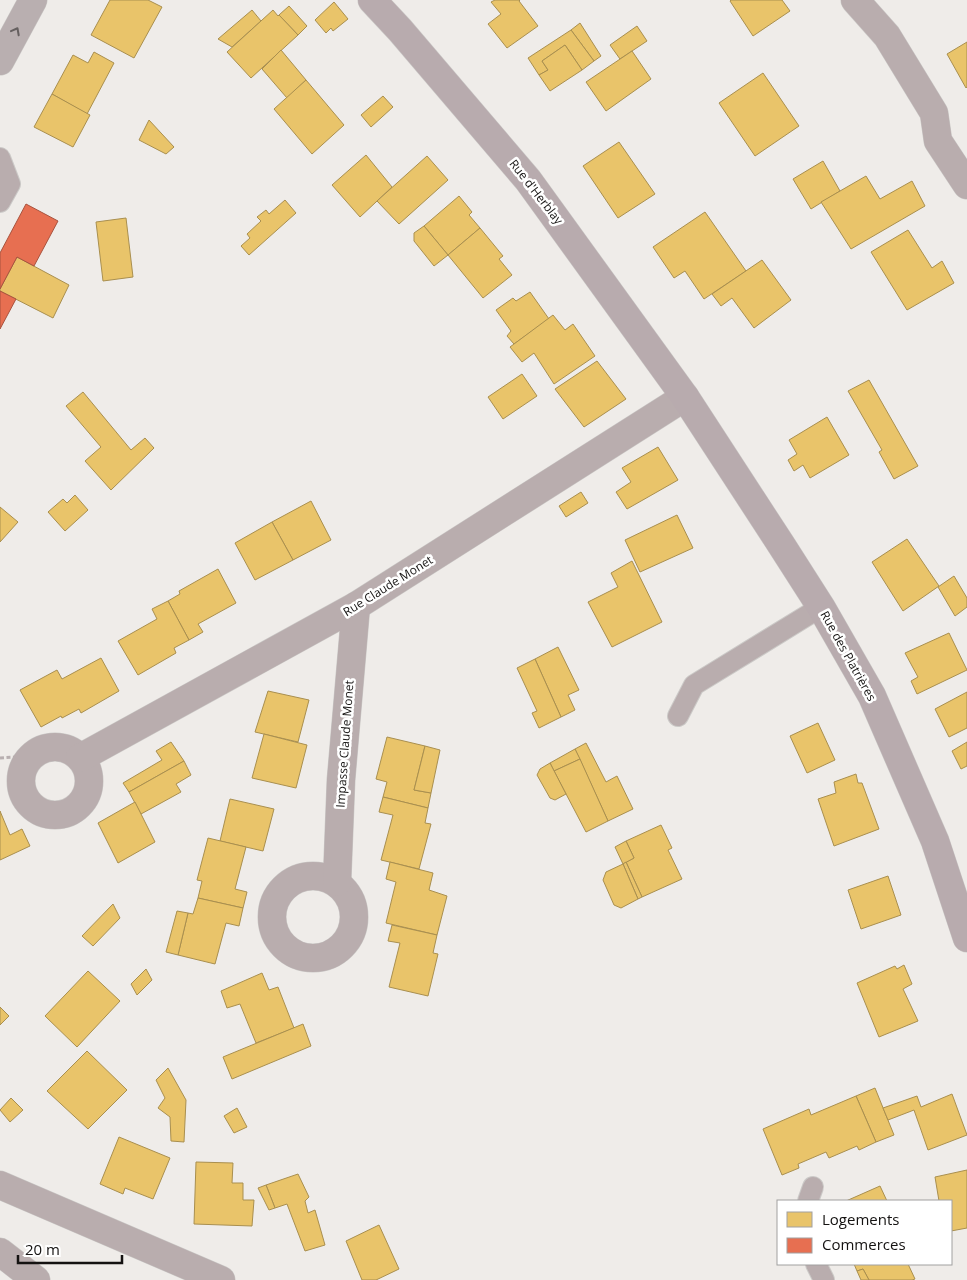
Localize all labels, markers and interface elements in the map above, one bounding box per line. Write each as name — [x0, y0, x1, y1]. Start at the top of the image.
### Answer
one-way arrow — [10, 27, 20, 36]
street label: Rue d'Herblay — [506, 156, 568, 228]
street label: Rue Claude Monet — [340, 551, 436, 620]
street label: Rue des Platrières — [817, 608, 880, 704]
street label: Impasse Claude Monet — [332, 680, 357, 808]
legend — [777, 1200, 952, 1265]
text: Logements — [822, 1209, 899, 1229]
scale bar — [18, 1232, 121, 1264]
text: Commerces — [822, 1234, 906, 1254]
text: 20 m — [25, 1239, 60, 1259]

